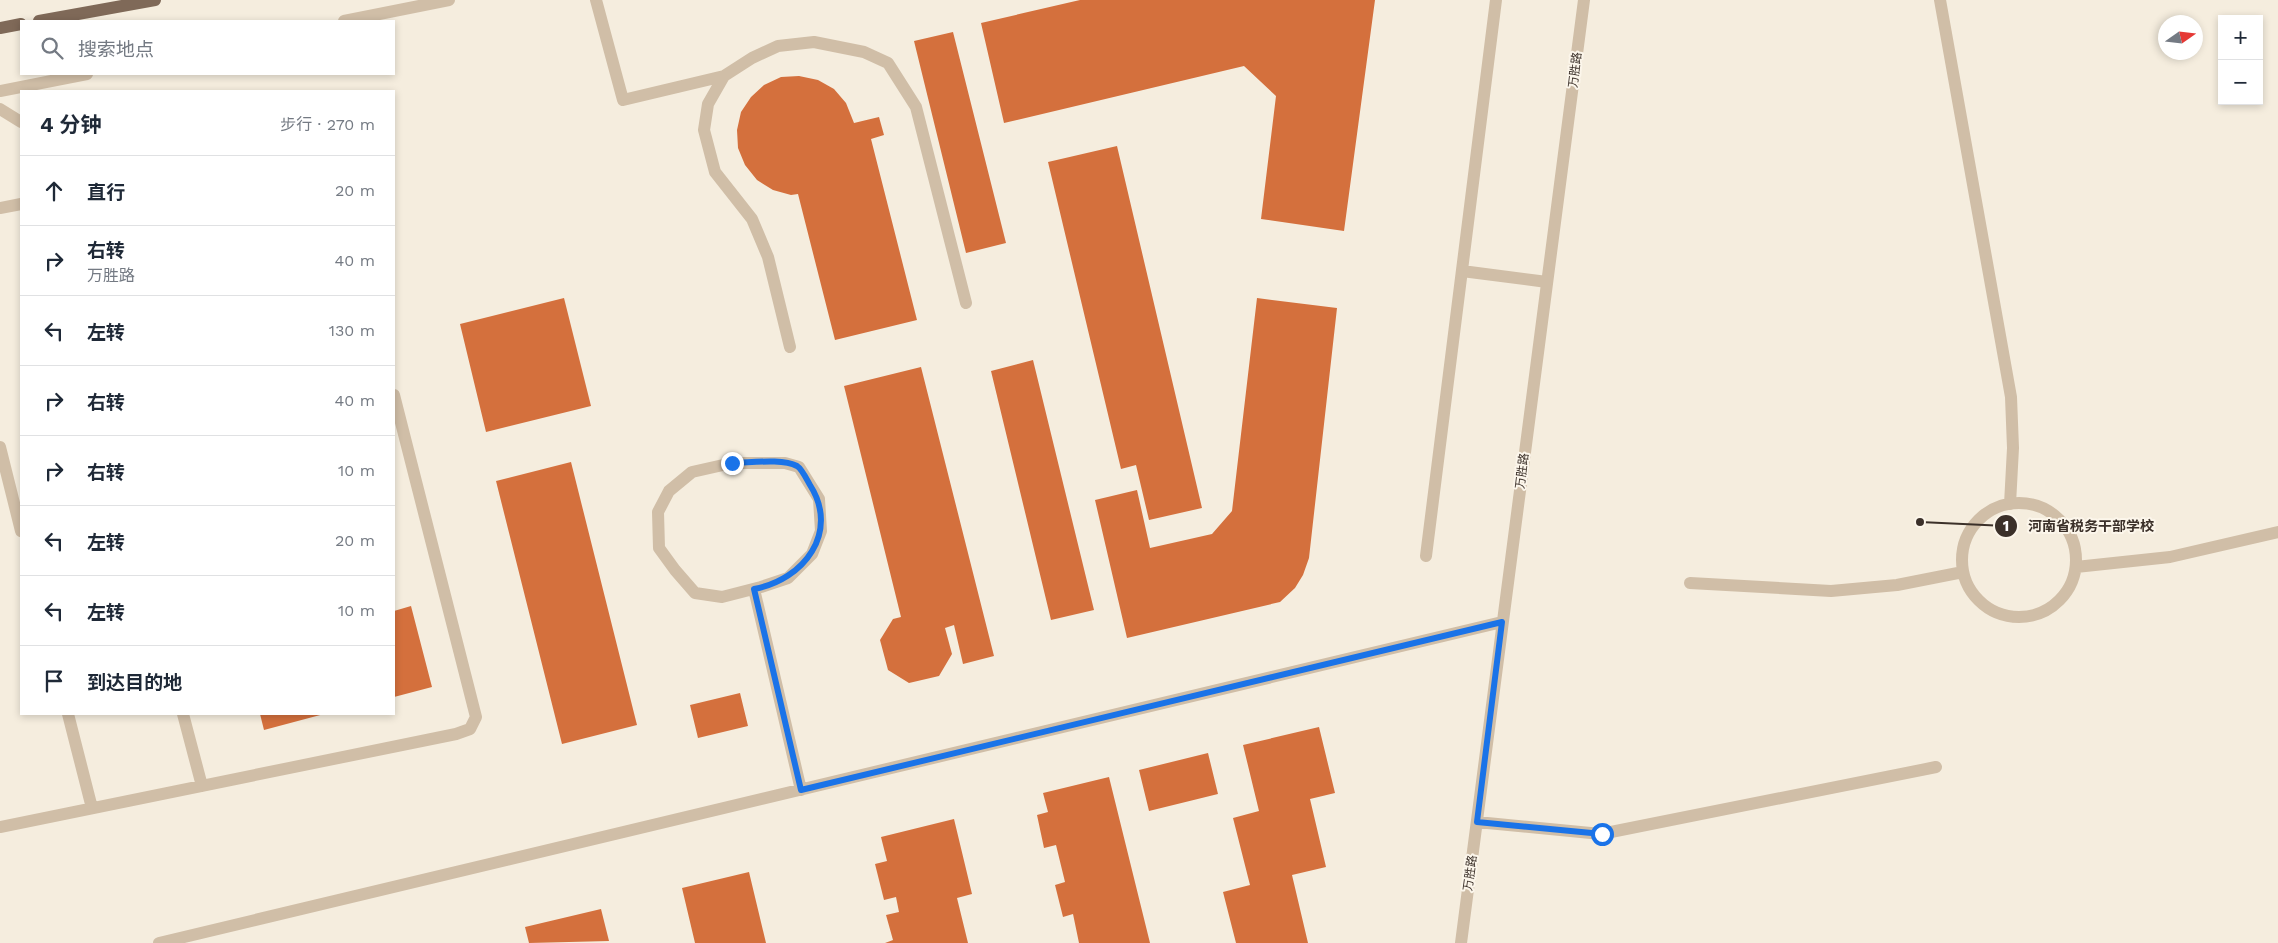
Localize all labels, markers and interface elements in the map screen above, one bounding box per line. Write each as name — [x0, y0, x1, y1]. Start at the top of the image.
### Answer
north arrow — [2158, 15, 2203, 60]
map controls — [2218, 15, 2263, 105]
button: + — [2218, 15, 2263, 60]
search box — [20, 20, 395, 75]
icon: search — [38, 34, 66, 62]
text: 搜索地点 — [78, 38, 154, 61]
street label: 万胜路 — [1566, 51, 1584, 89]
button: − — [2218, 60, 2263, 105]
text: 4 分钟 — [40, 112, 102, 137]
text: 步行 · 270 m — [280, 115, 375, 134]
icon: ahead — [40, 177, 68, 205]
text: 直行 — [87, 181, 125, 204]
text: 20 m — [335, 181, 375, 200]
text: 右转 — [87, 239, 125, 262]
icon: right — [40, 247, 68, 275]
text: 40 m — [335, 251, 375, 270]
text: 万胜路 — [87, 266, 135, 285]
icon: left — [40, 317, 68, 345]
text: 左转 — [87, 321, 125, 344]
text: 130 m — [329, 321, 375, 340]
icon: right — [40, 387, 68, 415]
text: 右转 — [87, 391, 125, 414]
text: 40 m — [335, 391, 375, 410]
route end — [721, 452, 744, 475]
street label: 万胜路 — [1513, 452, 1531, 490]
icon: right — [40, 457, 68, 485]
text: 右转 — [87, 461, 125, 484]
text: 10 m — [338, 461, 375, 480]
callout: 河南省税务干部学校 — [1993, 512, 2164, 541]
text: 1 — [2003, 517, 2009, 535]
text: 河南省税务干部学校 — [2028, 518, 2154, 534]
icon: left — [40, 527, 68, 555]
text: 左转 — [87, 531, 125, 554]
text: 20 m — [335, 531, 375, 550]
icon: left — [40, 597, 68, 625]
text: 左转 — [87, 601, 125, 624]
text: 10 m — [338, 601, 375, 620]
icon: arrive — [40, 667, 68, 695]
text: 到达目的地 — [87, 671, 182, 694]
route start — [1591, 823, 1614, 846]
street label: 万胜路 — [1461, 854, 1479, 892]

